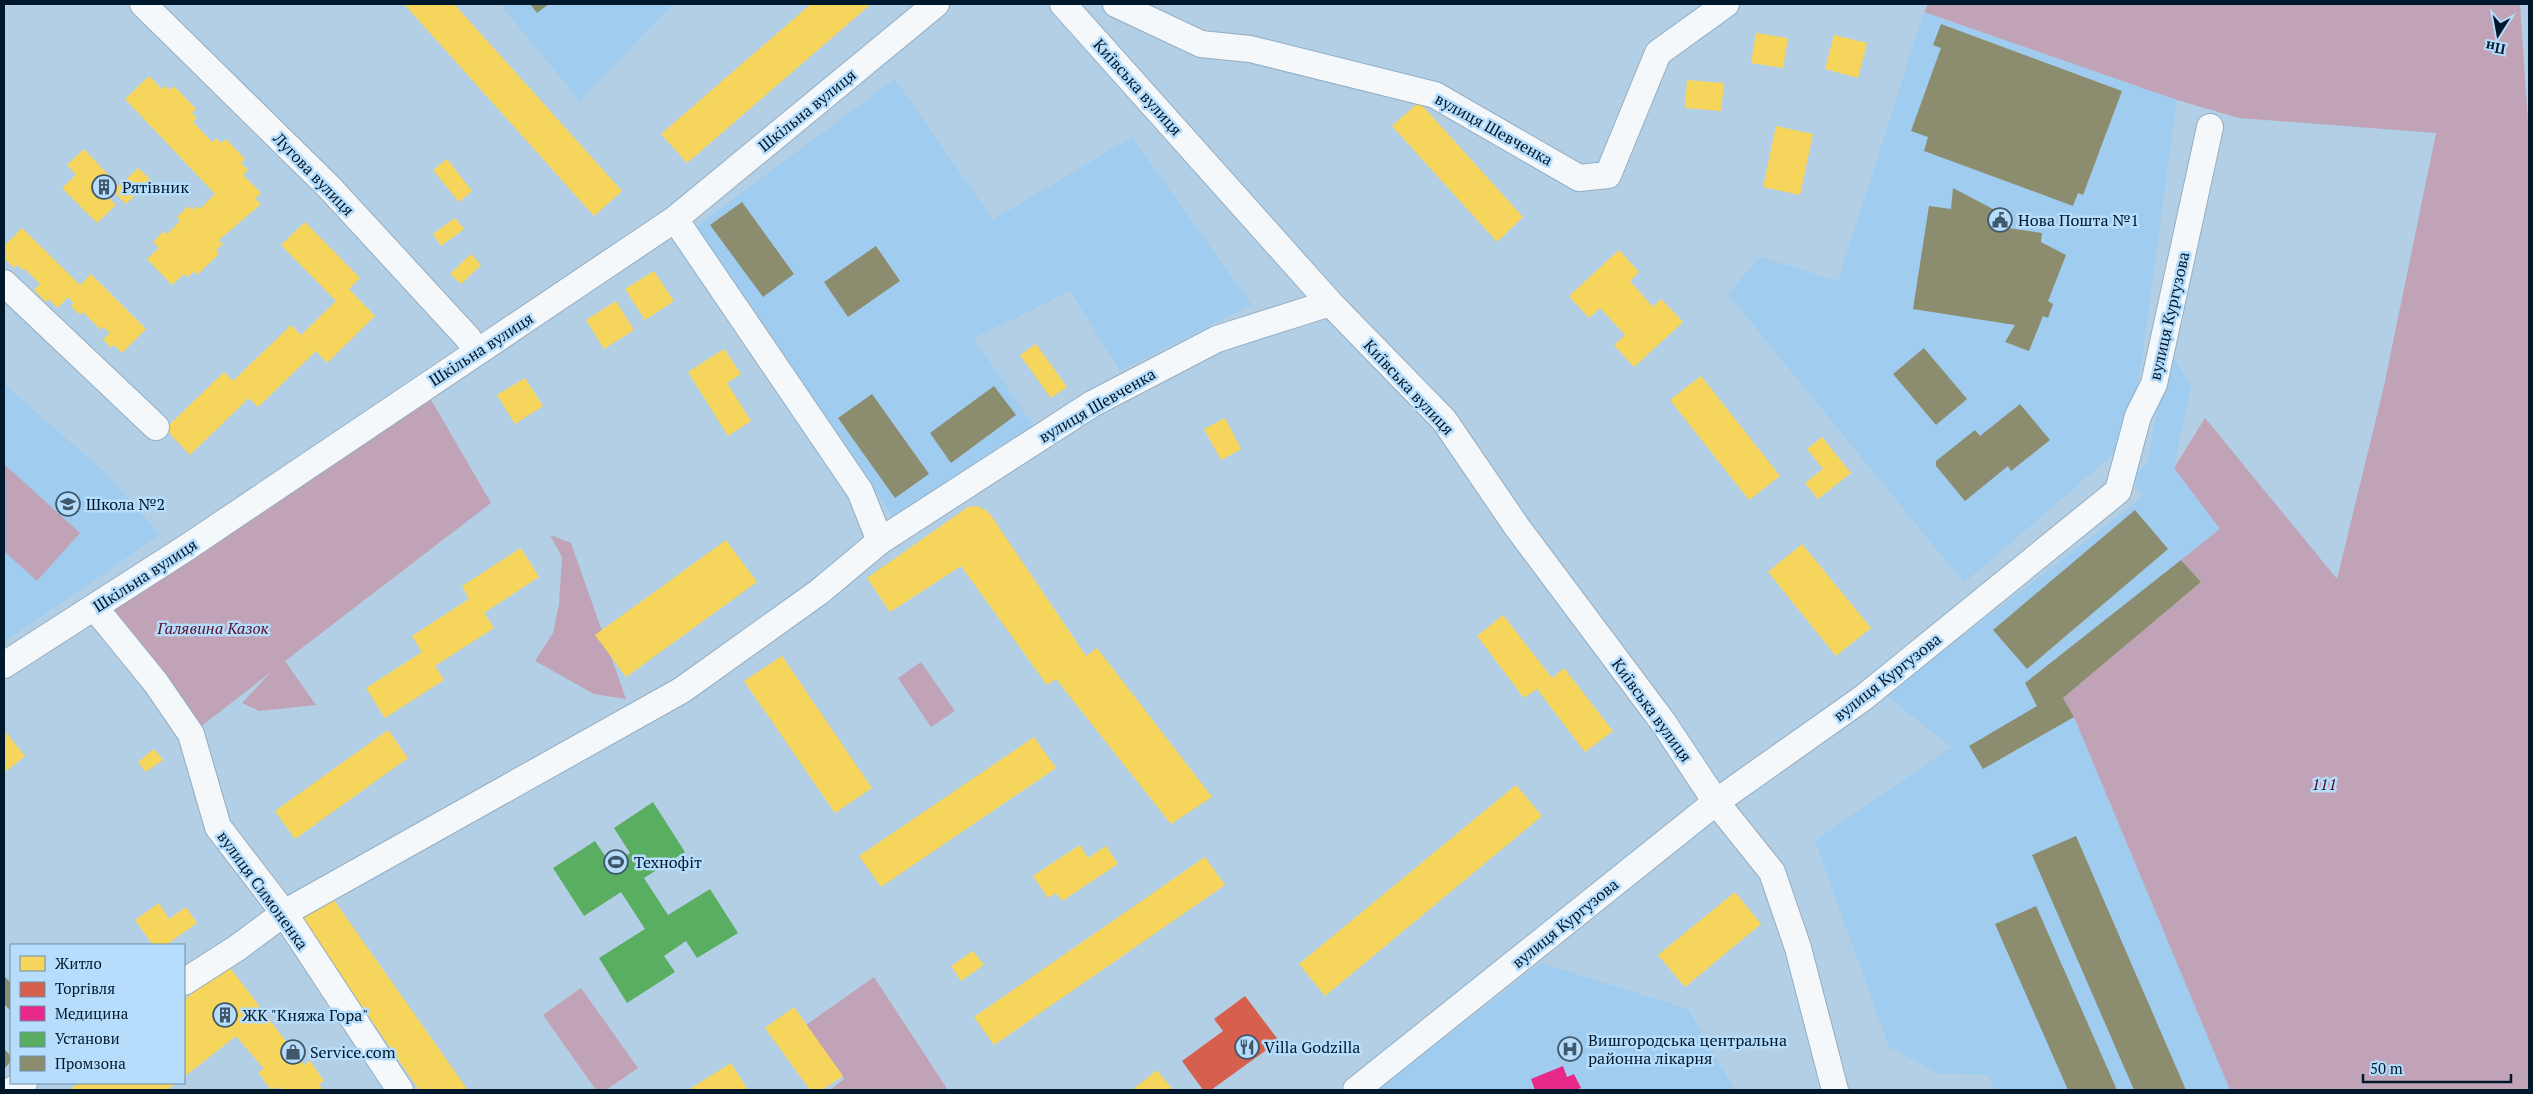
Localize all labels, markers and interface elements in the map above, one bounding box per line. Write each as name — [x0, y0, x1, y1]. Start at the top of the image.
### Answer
north arrow — [2473, 10, 2523, 60]
street label: Київська вулиця — [1089, 34, 1187, 140]
text: Пн — [2484, 37, 2507, 59]
street label: Шкільна вулиця — [753, 64, 861, 156]
street label: вулиця Шевченка — [1431, 87, 1557, 171]
street label: Лугова вулиця — [268, 127, 359, 220]
building icon: Рятівник — [91, 174, 117, 200]
place label: Рятівник — [122, 176, 189, 198]
public building icon: Нова Пошта №1 — [1987, 207, 2013, 233]
place label: Нова Пошта №1 — [2018, 209, 2139, 231]
street label: вулиця Кургузова — [2144, 250, 2194, 382]
street label: Шкільна вулиця — [425, 307, 537, 391]
street label: Київська вулиця — [1359, 334, 1459, 440]
street label: вулиця Шевченка — [1034, 363, 1160, 447]
school or university icon: Школа №2 — [55, 491, 81, 517]
place label: Школа №2 — [86, 493, 165, 515]
street label: Шкільна вулиця — [89, 533, 201, 617]
park label: Галявина Казок — [156, 617, 269, 639]
street label: вулиця Кургузова — [1829, 628, 1945, 726]
street label: Київська вулиця — [1607, 654, 1697, 766]
park label: 111 — [2311, 773, 2337, 795]
street label: вулиця Симоненка — [212, 826, 314, 954]
sports icon: Технофіт — [603, 849, 629, 875]
place label: Технофіт — [634, 851, 702, 873]
street label: вулиця Кургузова — [1507, 873, 1623, 973]
legend — [10, 944, 185, 1084]
text: Житло — [55, 953, 102, 973]
text: Торгівля — [55, 978, 115, 998]
building icon: ЖК "Княжа Гора" — [212, 1002, 238, 1028]
text: Медицина — [55, 1003, 129, 1023]
place label: ЖК "Княжа Гора" — [242, 1004, 368, 1026]
text: Установи — [55, 1028, 120, 1048]
place label: Вишгородська центральна районна лікарня — [1588, 1029, 1787, 1069]
restaurant icon: Villa Godzilla — [1234, 1034, 1260, 1060]
place label: Villa Godzilla — [1264, 1036, 1360, 1058]
hospital icon: Вишгородська центральна районна лікарня — [1557, 1036, 1583, 1062]
shop icon: Service.com — [280, 1039, 306, 1065]
place label: Service.com — [310, 1041, 396, 1063]
scale bar — [2363, 1052, 2510, 1084]
text: Промзона — [55, 1053, 126, 1073]
text: 50 m — [2370, 1058, 2403, 1078]

